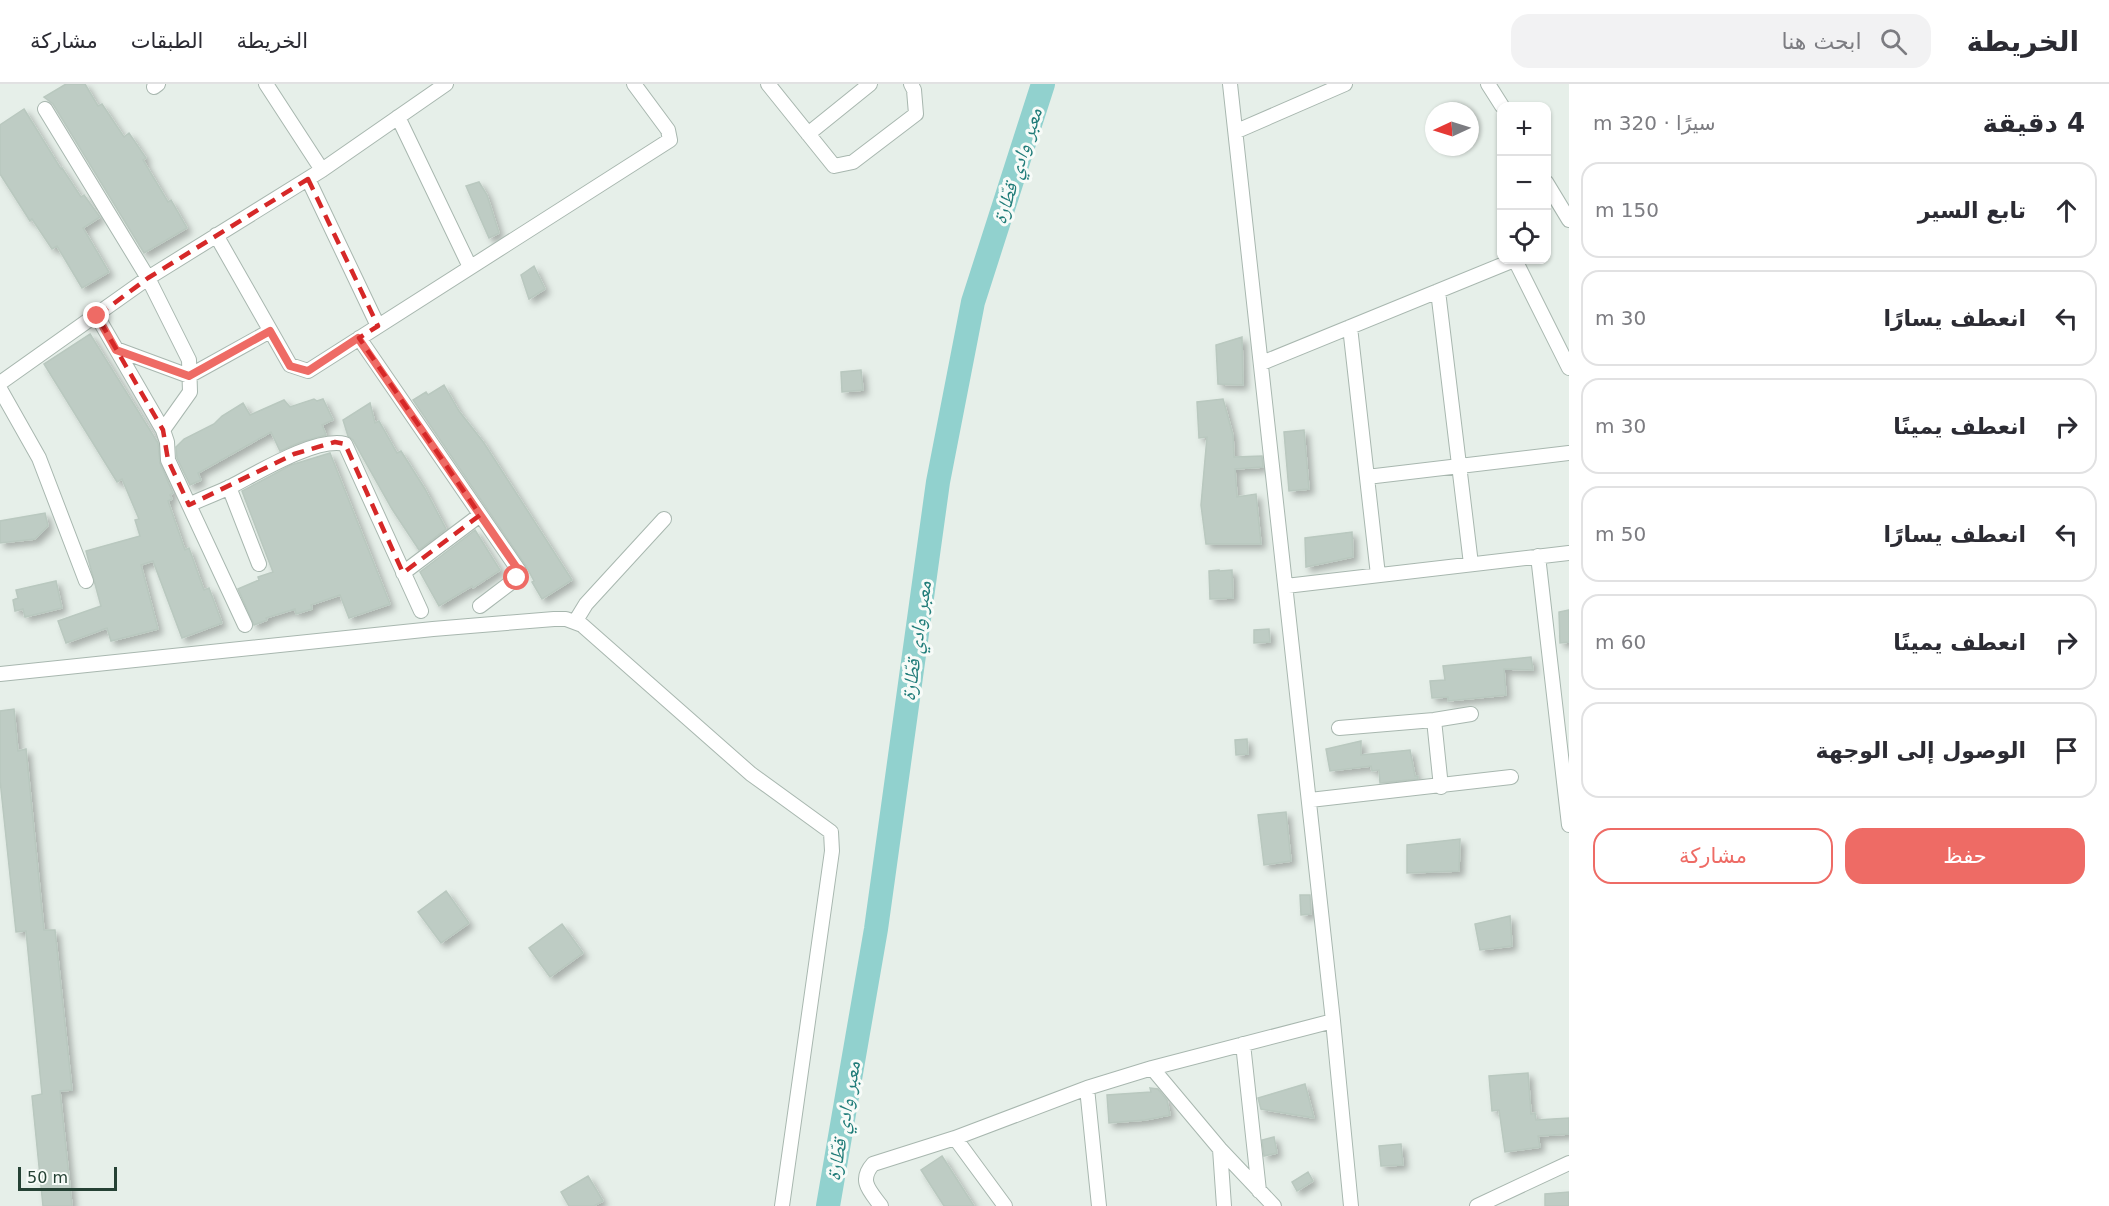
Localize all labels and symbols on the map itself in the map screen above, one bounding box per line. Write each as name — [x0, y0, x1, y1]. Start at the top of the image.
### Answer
north arrow — [1425, 102, 1479, 156]
water label: معبر وادي قطّارة — [987, 105, 1051, 228]
route end — [83, 302, 109, 328]
route start — [503, 564, 529, 590]
water label: معبر وادي قطّارة — [896, 580, 940, 703]
water label: معبر وادي قطّارة — [821, 1059, 869, 1183]
scale bar — [18, 1164, 117, 1192]

